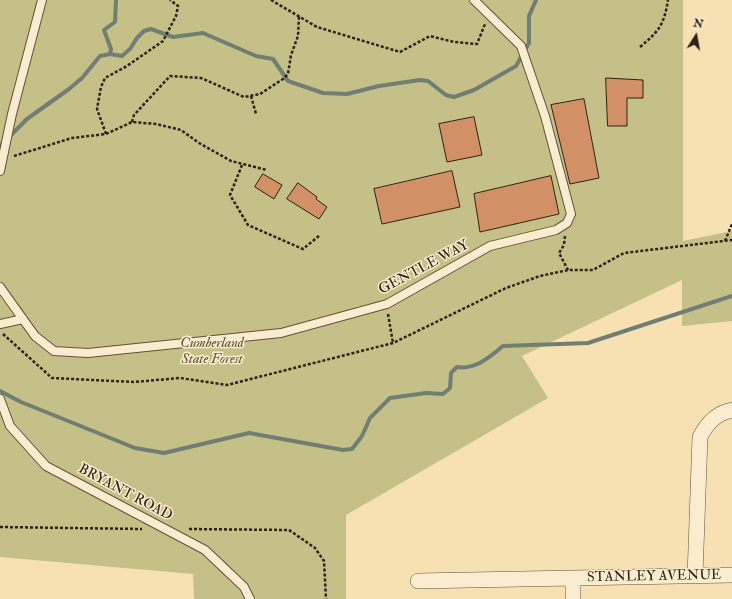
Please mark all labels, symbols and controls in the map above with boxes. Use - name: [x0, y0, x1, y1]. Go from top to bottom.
- north arrow: [676, 16, 716, 56]
- text: N: [692, 16, 704, 31]
- street label: GENTLE WAY: [376, 237, 472, 299]
- park label: Cumberland State Forest: [180, 336, 244, 368]
- street label: BRYANT ROAD: [75, 461, 175, 525]
- street label: STANLEY AVENUE: [587, 567, 721, 587]

